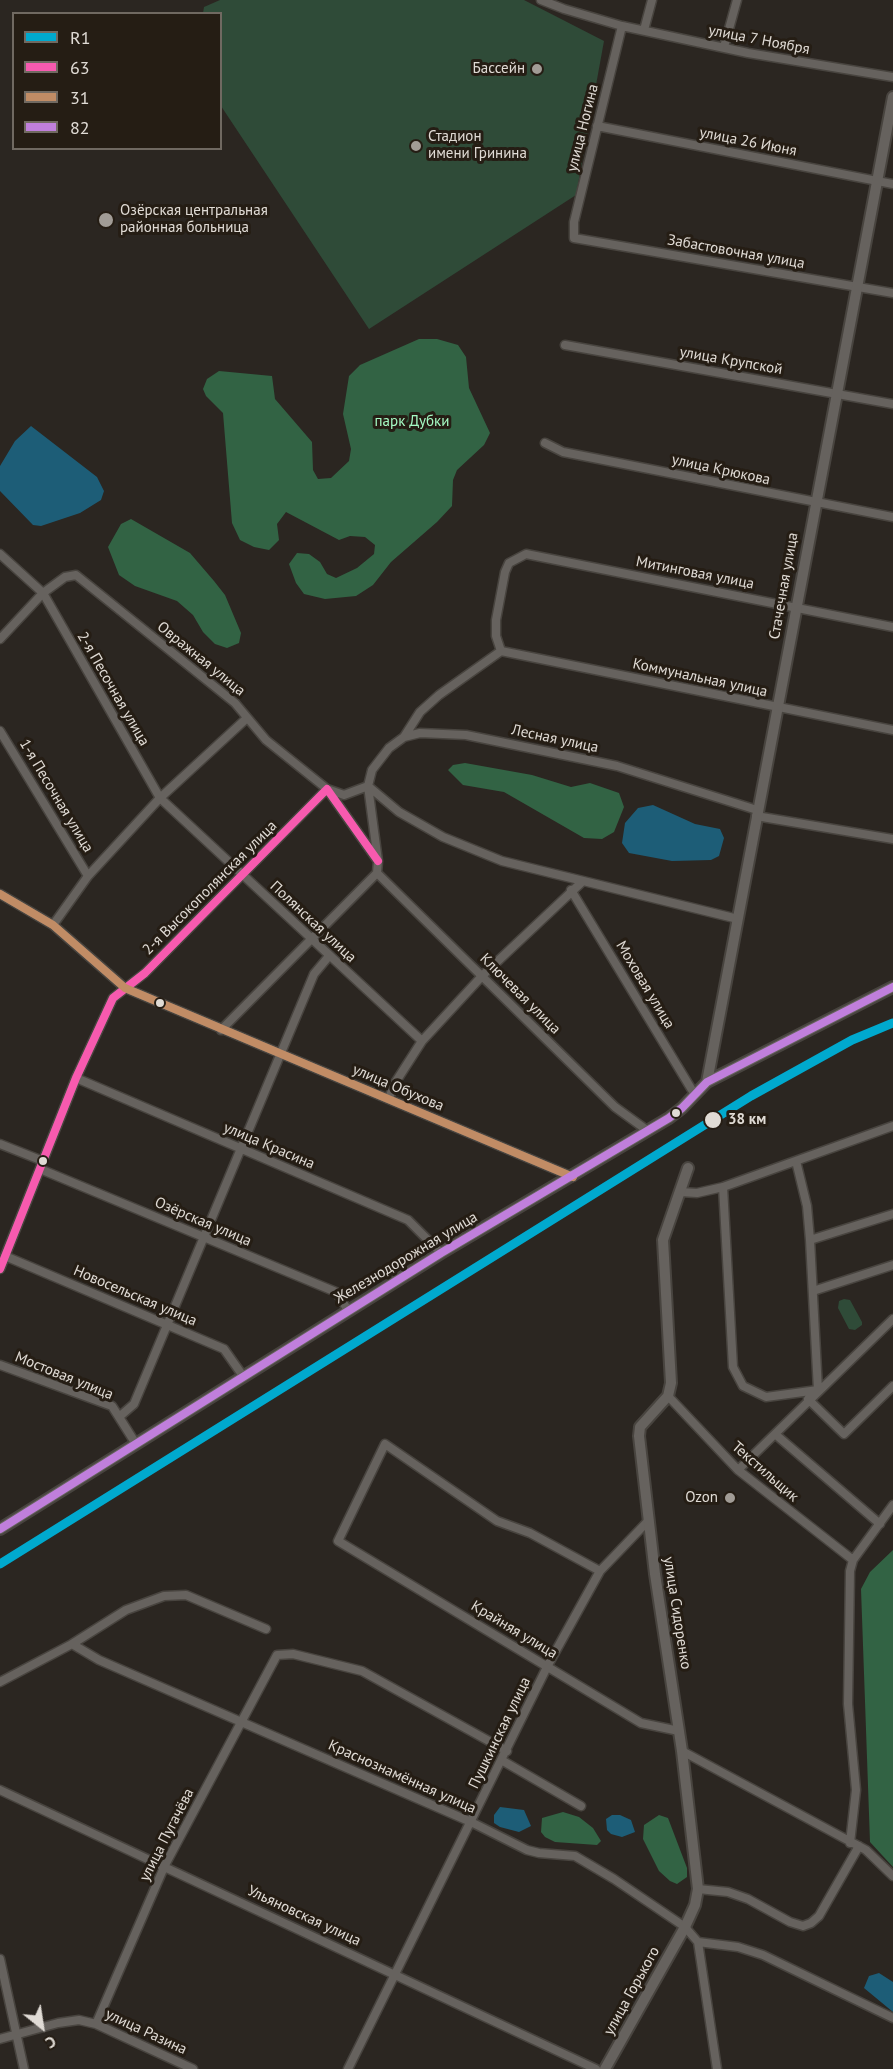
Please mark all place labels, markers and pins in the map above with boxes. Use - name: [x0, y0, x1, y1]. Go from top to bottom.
- place label: Бассейн: [473, 60, 525, 78]
- marker: Бассейн: [530, 62, 544, 76]
- place label: Стадион имени Гринина: [428, 128, 527, 163]
- marker: Стадион имени Гринина: [409, 139, 423, 153]
- place label: Озёрская центральная районная больница: [120, 202, 268, 237]
- marker: Озёрская центральная районная больница: [97, 211, 115, 229]
- unlabelled marker: [154, 997, 166, 1009]
- unlabelled marker: [670, 1107, 682, 1119]
- marker: 38 км: [703, 1110, 723, 1130]
- place label: 38 км: [728, 1111, 766, 1129]
- unlabelled marker: [37, 1155, 49, 1167]
- place label: Ozon: [685, 1489, 718, 1507]
- marker: Ozon: [723, 1491, 737, 1505]

